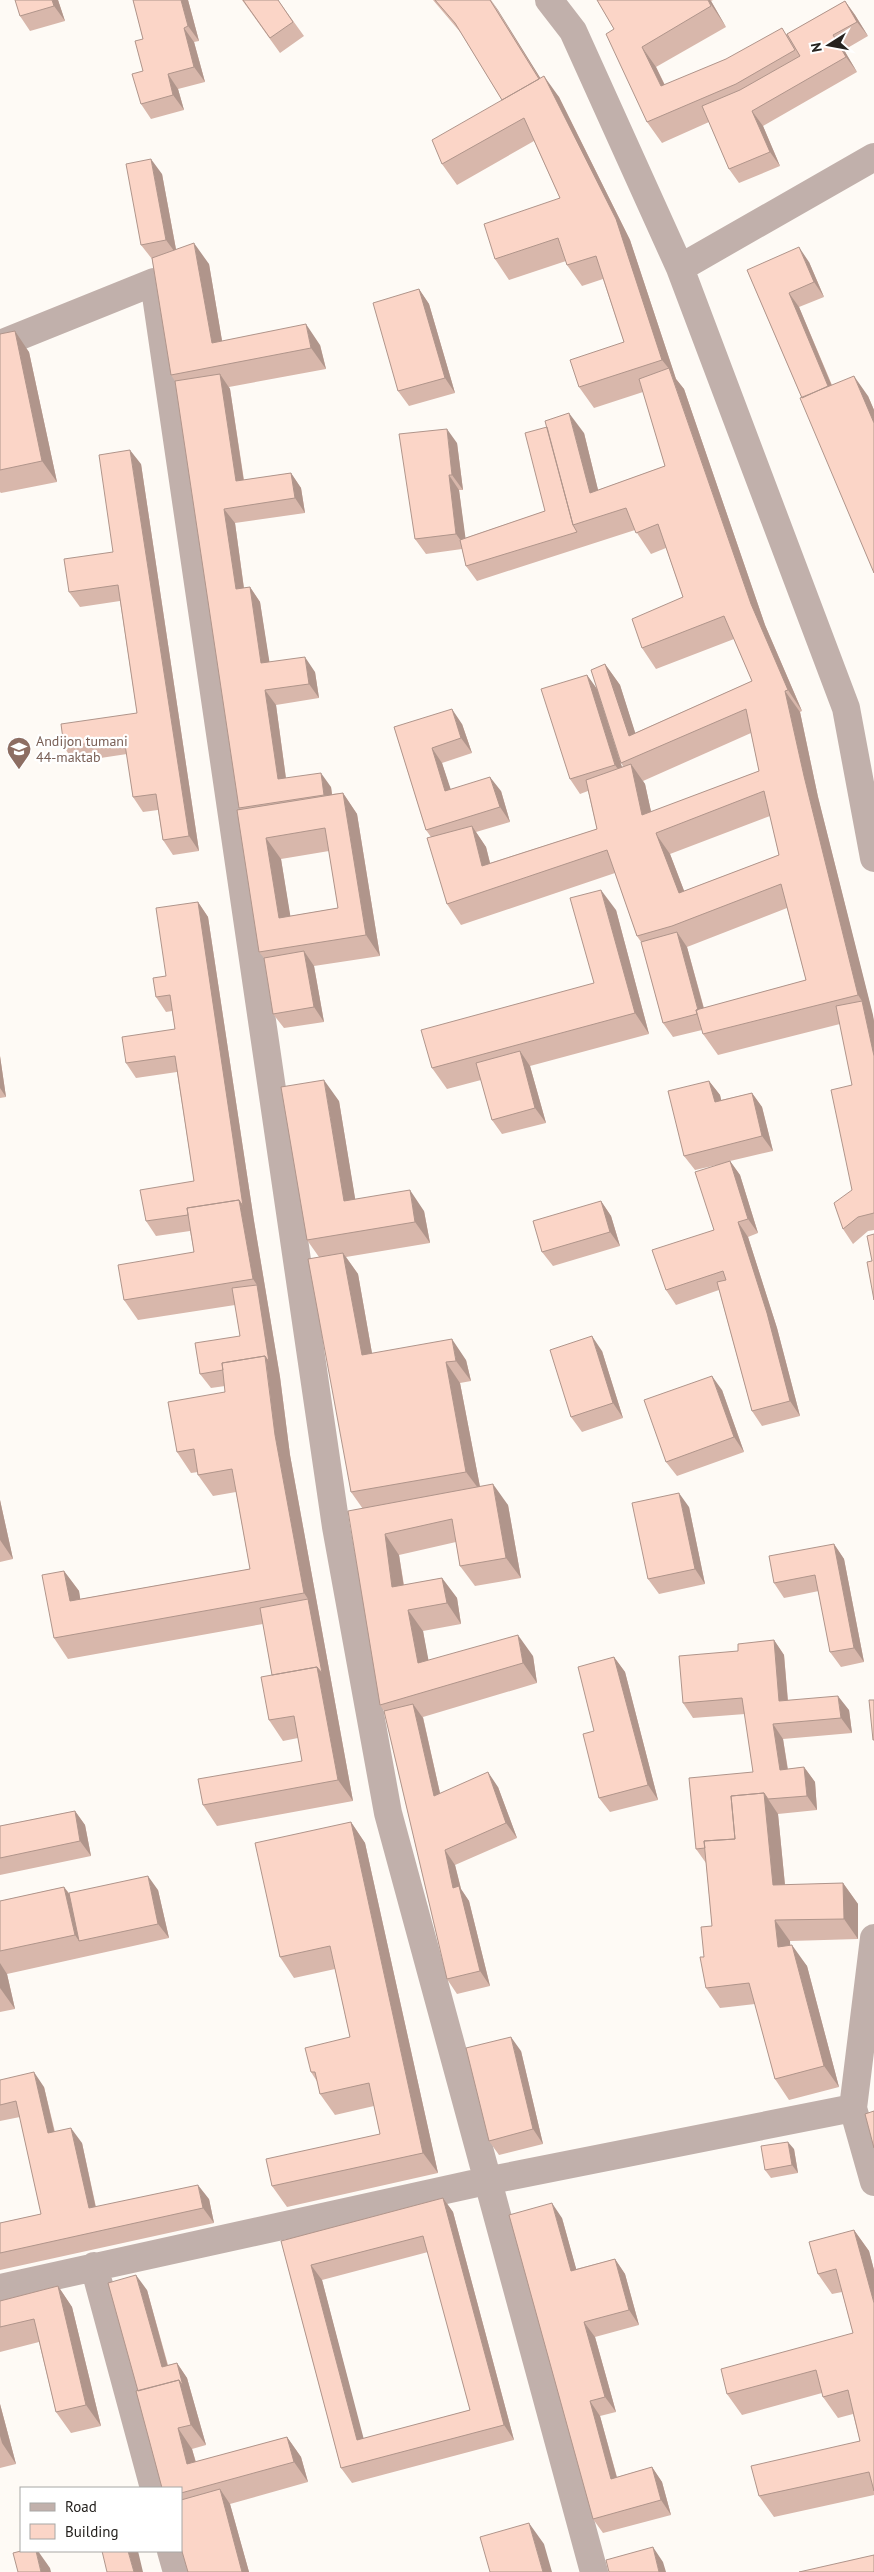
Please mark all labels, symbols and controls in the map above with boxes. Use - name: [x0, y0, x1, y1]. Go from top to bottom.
- north arrow: [804, 20, 854, 70]
- text: N: [807, 41, 826, 54]
- place label: Andijon tumani 44-maktab: [36, 732, 128, 766]
- school or university icon: Andijon tumani 44-maktab: [6, 736, 32, 770]
- legend: [20, 2487, 182, 2552]
- text: Road: [65, 2497, 97, 2516]
- text: Building: [65, 2522, 119, 2541]

